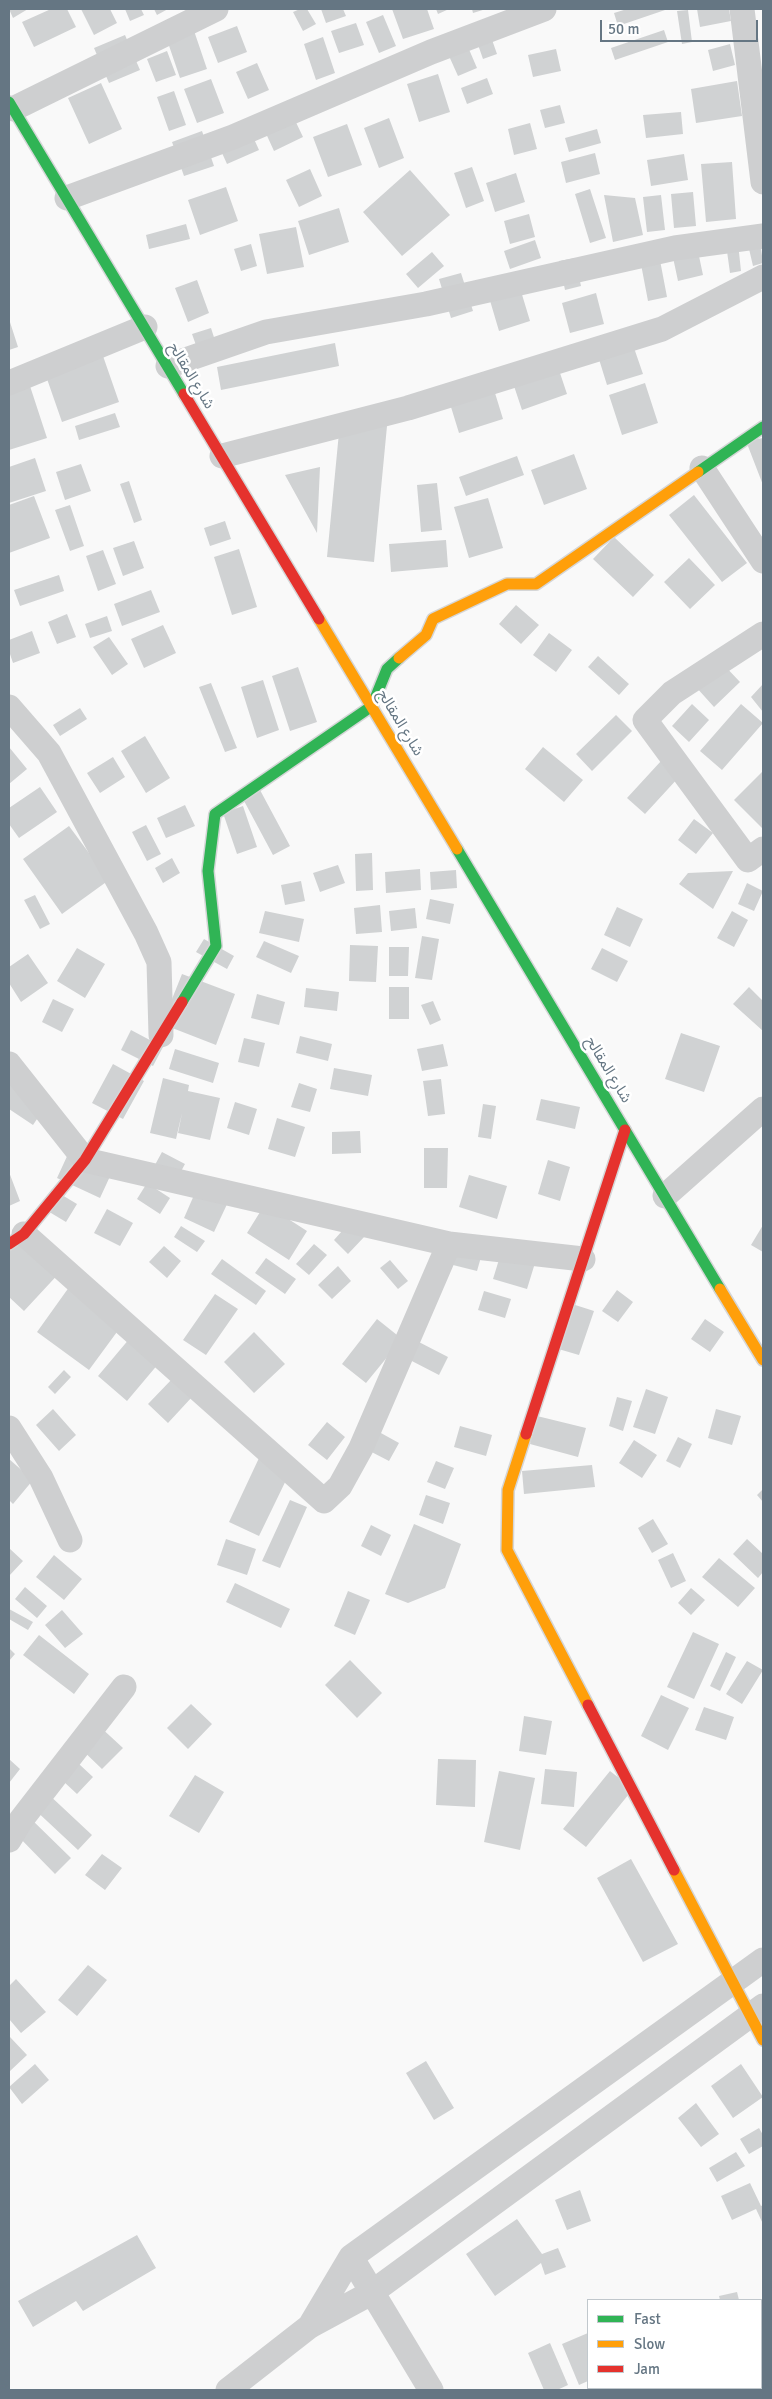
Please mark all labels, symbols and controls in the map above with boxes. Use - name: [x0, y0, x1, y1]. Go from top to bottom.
- scale bar: [602, 10, 760, 42]
- text: 50 m: [608, 20, 639, 38]
- street label: شارع المقالح: [164, 340, 218, 412]
- street label: شارع المقالح: [373, 687, 427, 759]
- street label: شارع المقالح: [581, 1034, 635, 1106]
- legend: [587, 2299, 762, 2389]
- text: Fast: [634, 2310, 661, 2328]
- text: Slow: [634, 2335, 665, 2353]
- text: Jam: [634, 2360, 660, 2378]

